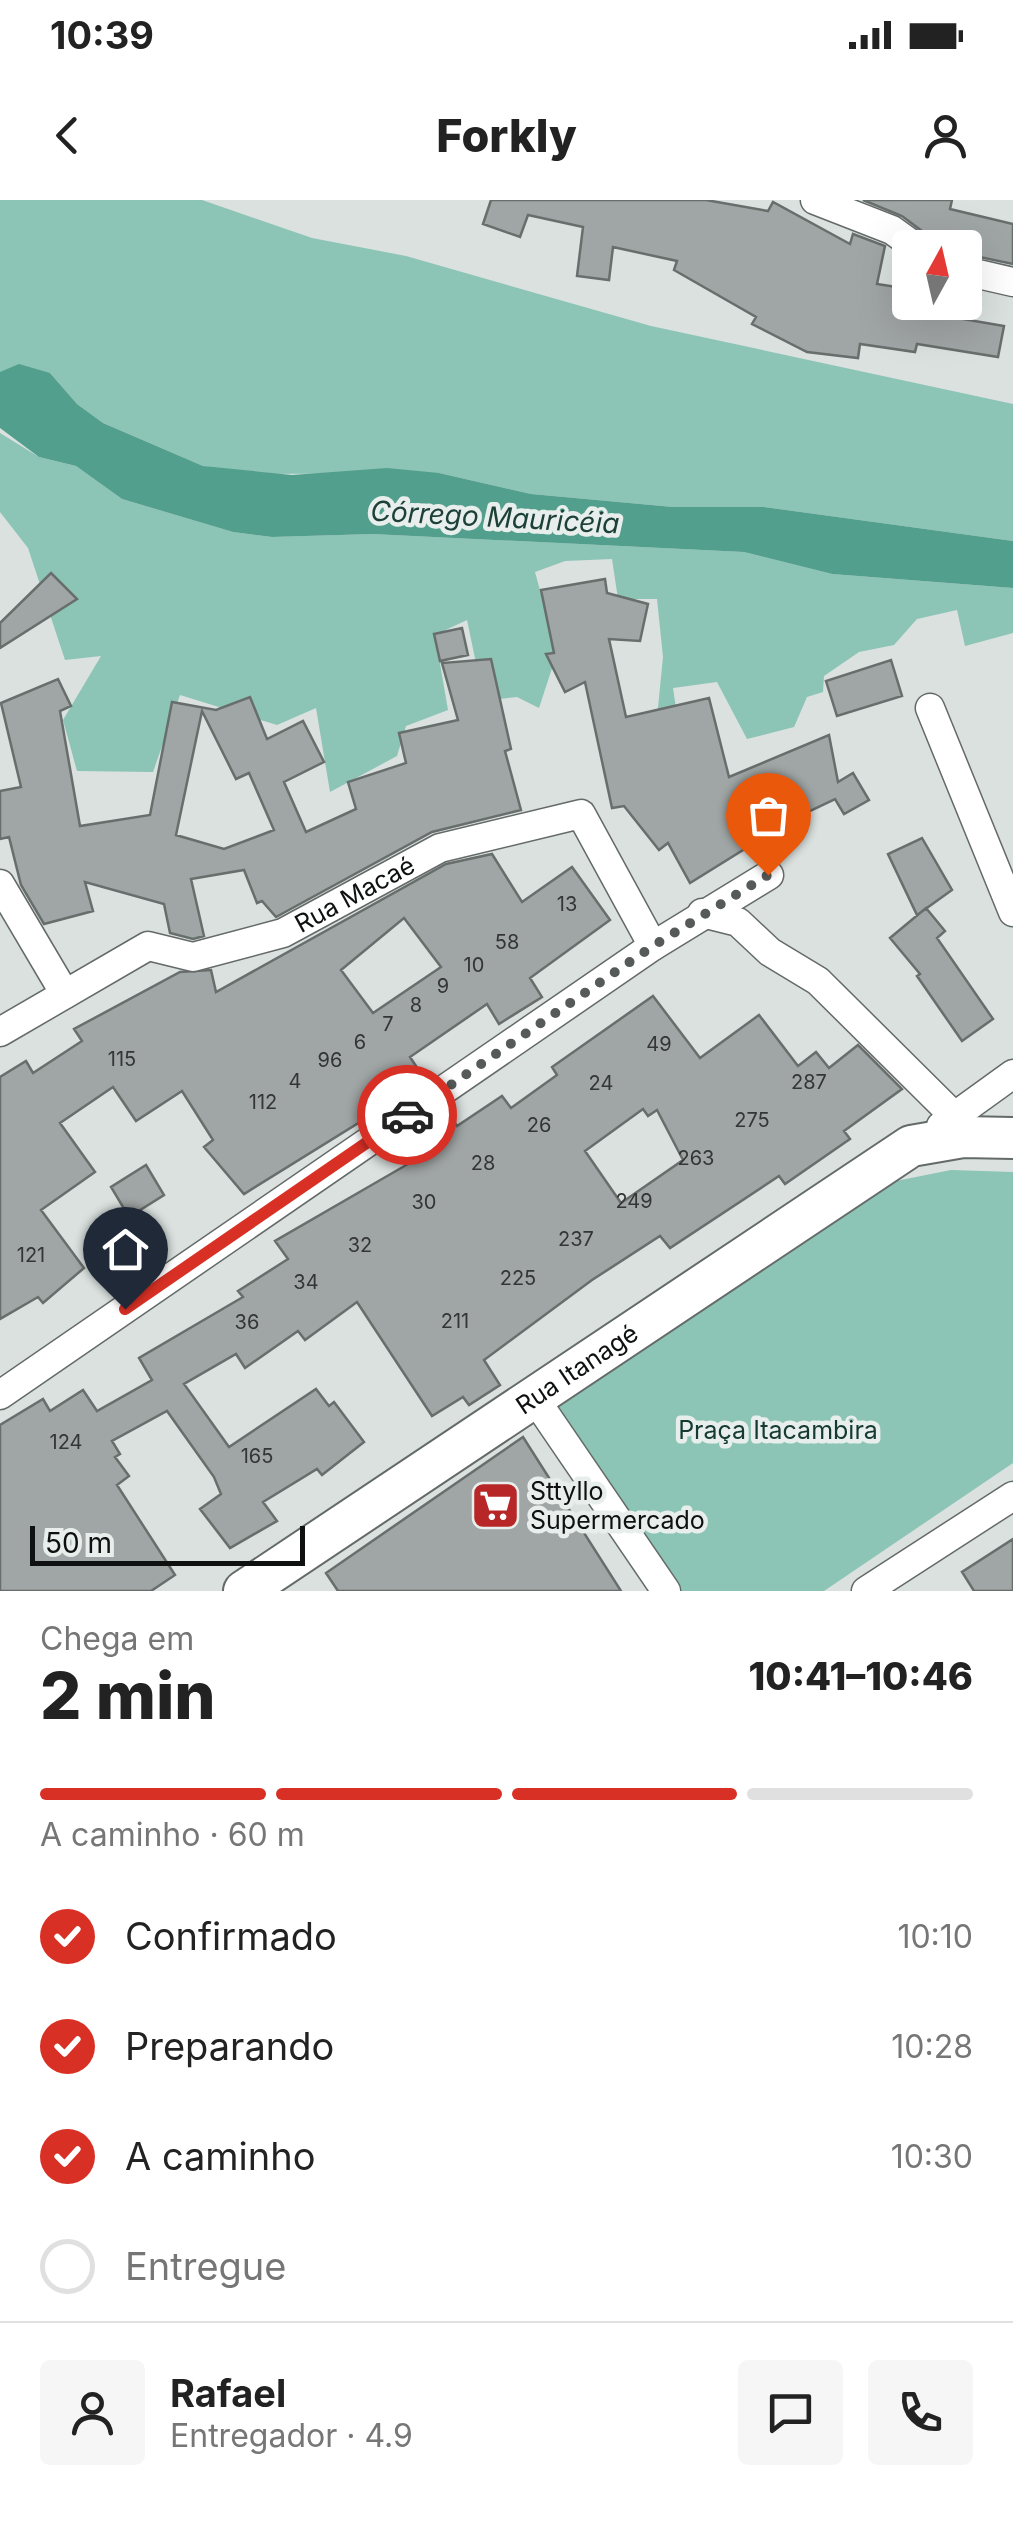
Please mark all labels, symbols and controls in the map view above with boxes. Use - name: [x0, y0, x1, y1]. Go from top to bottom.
- text: 10:39: [50, 12, 154, 58]
- icon: back: [40, 108, 95, 163]
- text: Forkly: [436, 108, 577, 163]
- icon: person: [918, 108, 973, 163]
- north arrow: [892, 230, 982, 320]
- map controls: [892, 230, 982, 320]
- water label: Córrego Mauricéia: [370, 494, 620, 540]
- pin: [726, 773, 811, 876]
- icon: bag: [741, 788, 796, 843]
- street label: Rua Macaé: [289, 850, 420, 939]
- house number: 13: [557, 892, 577, 916]
- house number: 58: [495, 930, 519, 954]
- house number: 10: [464, 953, 484, 977]
- house number: 9: [437, 974, 449, 998]
- house number: 8: [410, 993, 422, 1017]
- house number: 7: [382, 1012, 394, 1036]
- house number: 6: [354, 1030, 366, 1054]
- house number: 49: [646, 1032, 672, 1056]
- house number: 115: [108, 1047, 136, 1071]
- house number: 96: [318, 1048, 342, 1072]
- courier: [357, 1065, 457, 1165]
- house number: 4: [289, 1069, 301, 1093]
- house number: 287: [791, 1070, 827, 1094]
- house number: 24: [589, 1071, 613, 1095]
- icon: car: [380, 1088, 435, 1143]
- house number: 112: [249, 1090, 277, 1114]
- house number: 275: [734, 1108, 770, 1132]
- house number: 26: [527, 1113, 551, 1137]
- house number: 263: [678, 1146, 714, 1170]
- house number: 28: [471, 1151, 495, 1175]
- house number: 249: [615, 1189, 653, 1213]
- house number: 30: [412, 1190, 436, 1214]
- pin: [83, 1207, 168, 1310]
- icon: home: [98, 1222, 153, 1277]
- house number: 237: [558, 1227, 594, 1251]
- house number: 32: [348, 1233, 372, 1257]
- house number: 121: [17, 1243, 45, 1267]
- house number: 225: [500, 1266, 536, 1290]
- house number: 34: [293, 1270, 319, 1294]
- house number: 211: [441, 1309, 469, 1333]
- house number: 36: [235, 1310, 259, 1334]
- street label: Rua Itanagé: [510, 1318, 643, 1420]
- park label: Praça Itacambira: [678, 1415, 878, 1445]
- house number: 124: [50, 1430, 82, 1454]
- house number: 165: [241, 1444, 273, 1468]
- place label: Sttyllo Supermercado: [530, 1476, 705, 1535]
- supermarket icon: Sttyllo Supermercado: [469, 1479, 521, 1531]
- scale bar: [30, 1521, 305, 1566]
- text: 50 m: [45, 1526, 112, 1560]
- text: Chega em: [40, 1619, 194, 1658]
- text: 10:41–10:46: [749, 1653, 973, 1699]
- text: 2 min: [40, 1656, 216, 1735]
- text: A caminho · 60 m: [40, 1815, 305, 1854]
- icon: check: [40, 1909, 95, 1964]
- text: Confirmado: [125, 1913, 337, 1959]
- text: 10:10: [897, 1917, 973, 1956]
- icon: check: [40, 2019, 95, 2074]
- text: Preparando: [125, 2023, 334, 2069]
- text: 10:28: [891, 2027, 973, 2066]
- icon: check: [40, 2129, 95, 2184]
- text: A caminho: [125, 2133, 316, 2179]
- text: 10:30: [891, 2137, 973, 2176]
- text: Entregue: [125, 2243, 286, 2289]
- button: person: [40, 2360, 145, 2465]
- button: chat: [738, 2360, 843, 2465]
- button: phone: [868, 2360, 973, 2465]
- text: Rafael: [170, 2370, 286, 2416]
- text: Entregador · 4.9: [170, 2416, 413, 2455]

